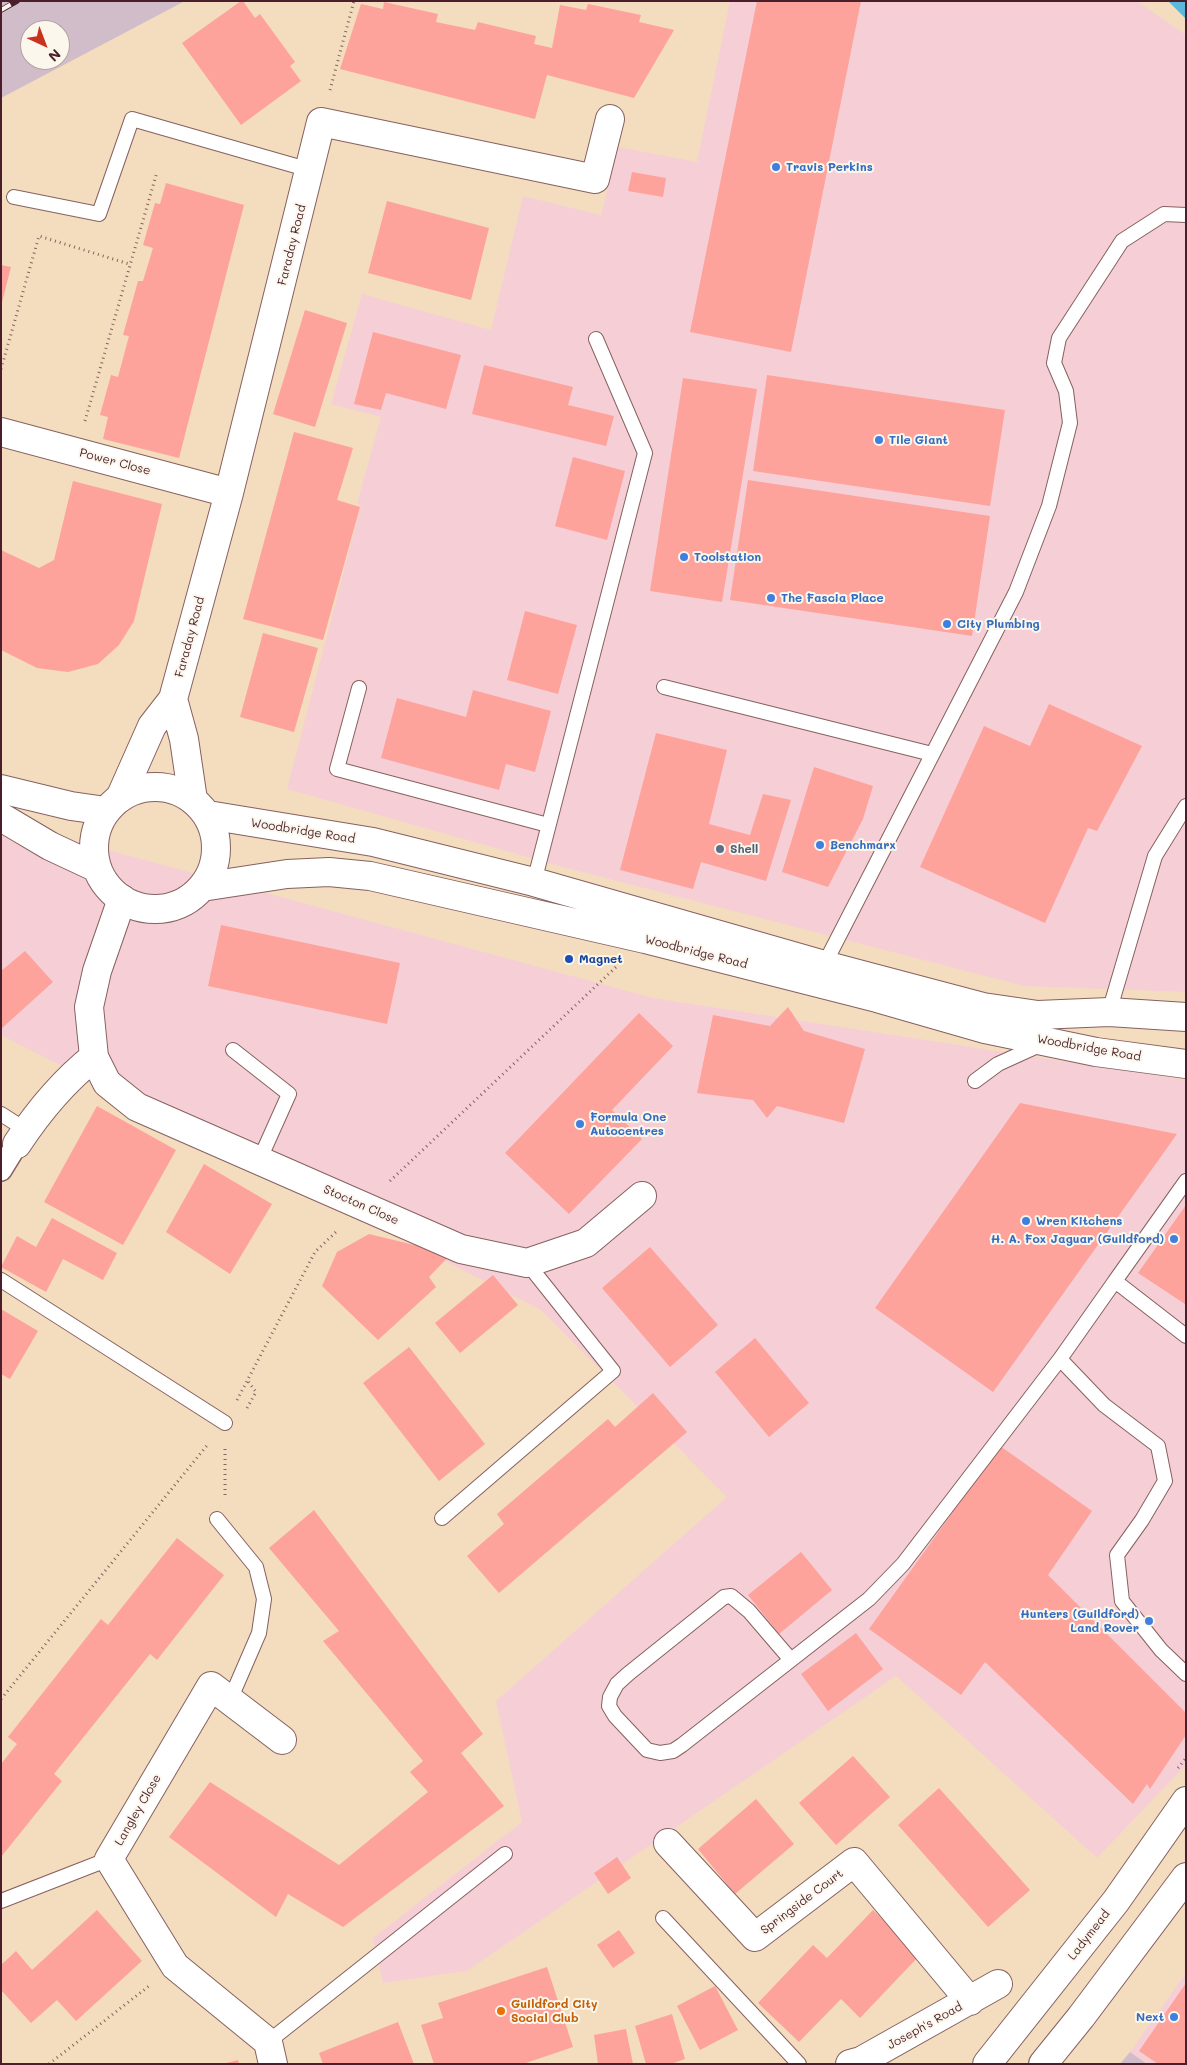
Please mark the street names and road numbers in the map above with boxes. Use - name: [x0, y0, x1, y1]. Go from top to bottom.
- street label: Faraday Road: [275, 203, 309, 287]
- street label: Power Close: [78, 446, 152, 478]
- street label: Faraday Road: [172, 595, 208, 679]
- street label: Woodbridge Road: [250, 816, 356, 846]
- street label: Woodbridge Road: [643, 932, 749, 972]
- street label: Woodbridge Road: [1036, 1032, 1142, 1064]
- street label: Stocton Close: [321, 1182, 401, 1228]
- street label: Langley Close: [112, 1772, 164, 1848]
- street label: Springside Court: [758, 1866, 846, 1938]
- street label: Ladymead: [1065, 1907, 1113, 1963]
- street label: Joseph's Road: [885, 1999, 965, 2053]

